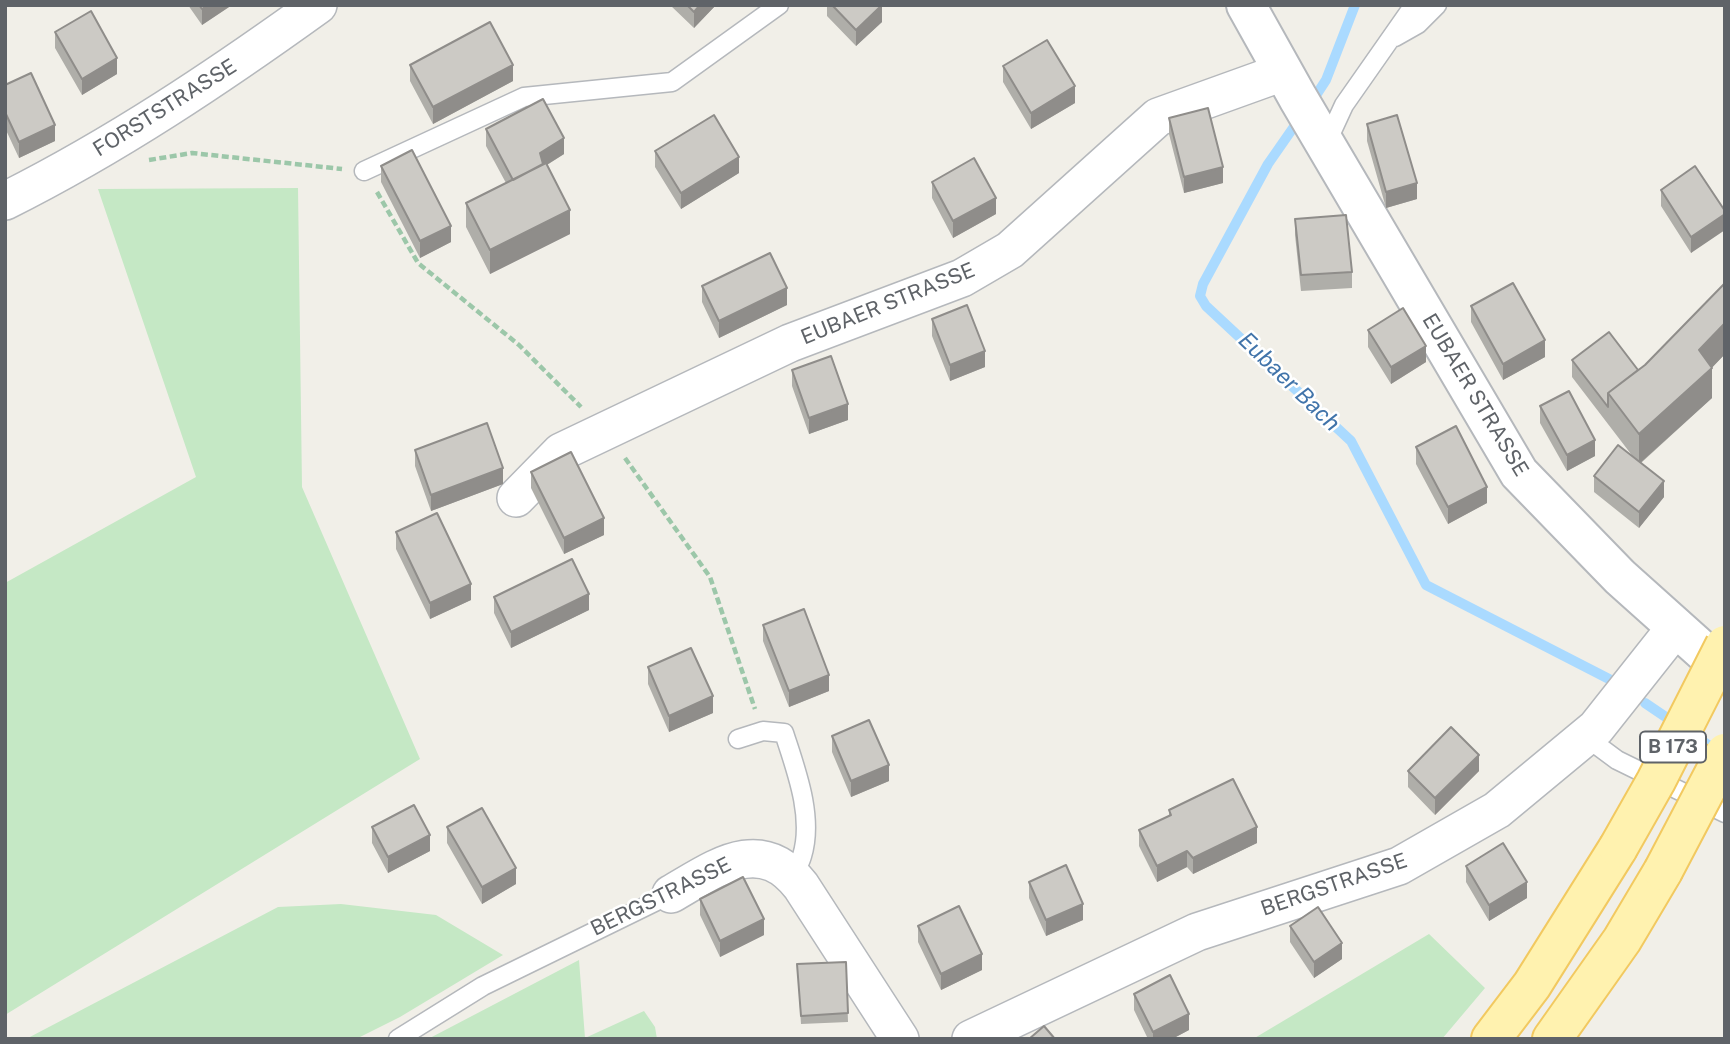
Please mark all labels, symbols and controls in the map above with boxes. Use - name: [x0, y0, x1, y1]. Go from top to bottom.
- street label: FORSTSTRASSE: [89, 54, 241, 162]
- street label: EUBAER STRASSE: [797, 258, 979, 350]
- street label: EUBAER STRASSE: [1416, 309, 1534, 481]
- water label: Eubaer Bach: [1232, 327, 1346, 437]
- road number: B 173: [1640, 732, 1706, 762]
- street label: BERGSTRASSE: [1258, 848, 1410, 922]
- street label: BERGSTRASSE: [587, 852, 735, 942]

